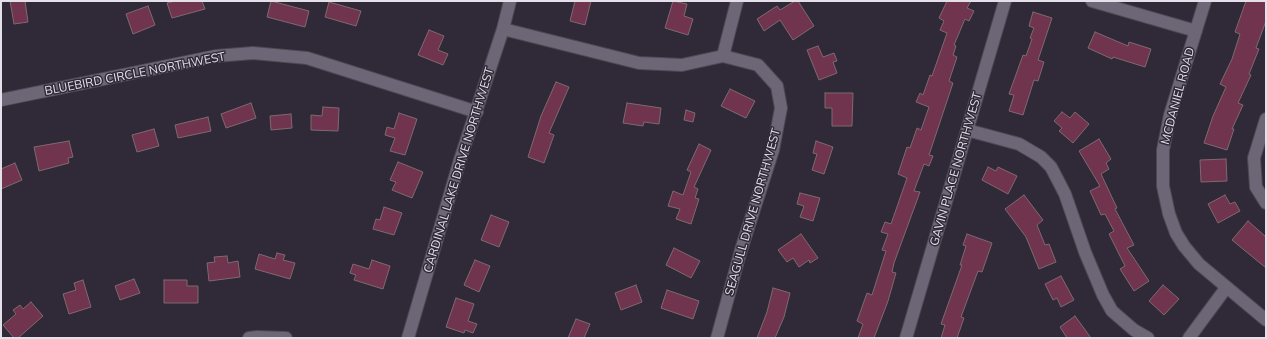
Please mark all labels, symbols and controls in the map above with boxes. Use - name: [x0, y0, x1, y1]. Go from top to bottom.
- street label: MCDANIEL ROAD: [1158, 46, 1198, 146]
- street label: BLUEBIRD CIRCLE NORTHWEST: [43, 49, 227, 99]
- street label: CARDINAL LAKE DRIVE NORTHWEST: [421, 66, 497, 274]
- street label: GAVIN PLACE NORTHWEST: [927, 90, 985, 248]
- street label: SEAGULL DRIVE NORTHWEST: [722, 127, 784, 297]

